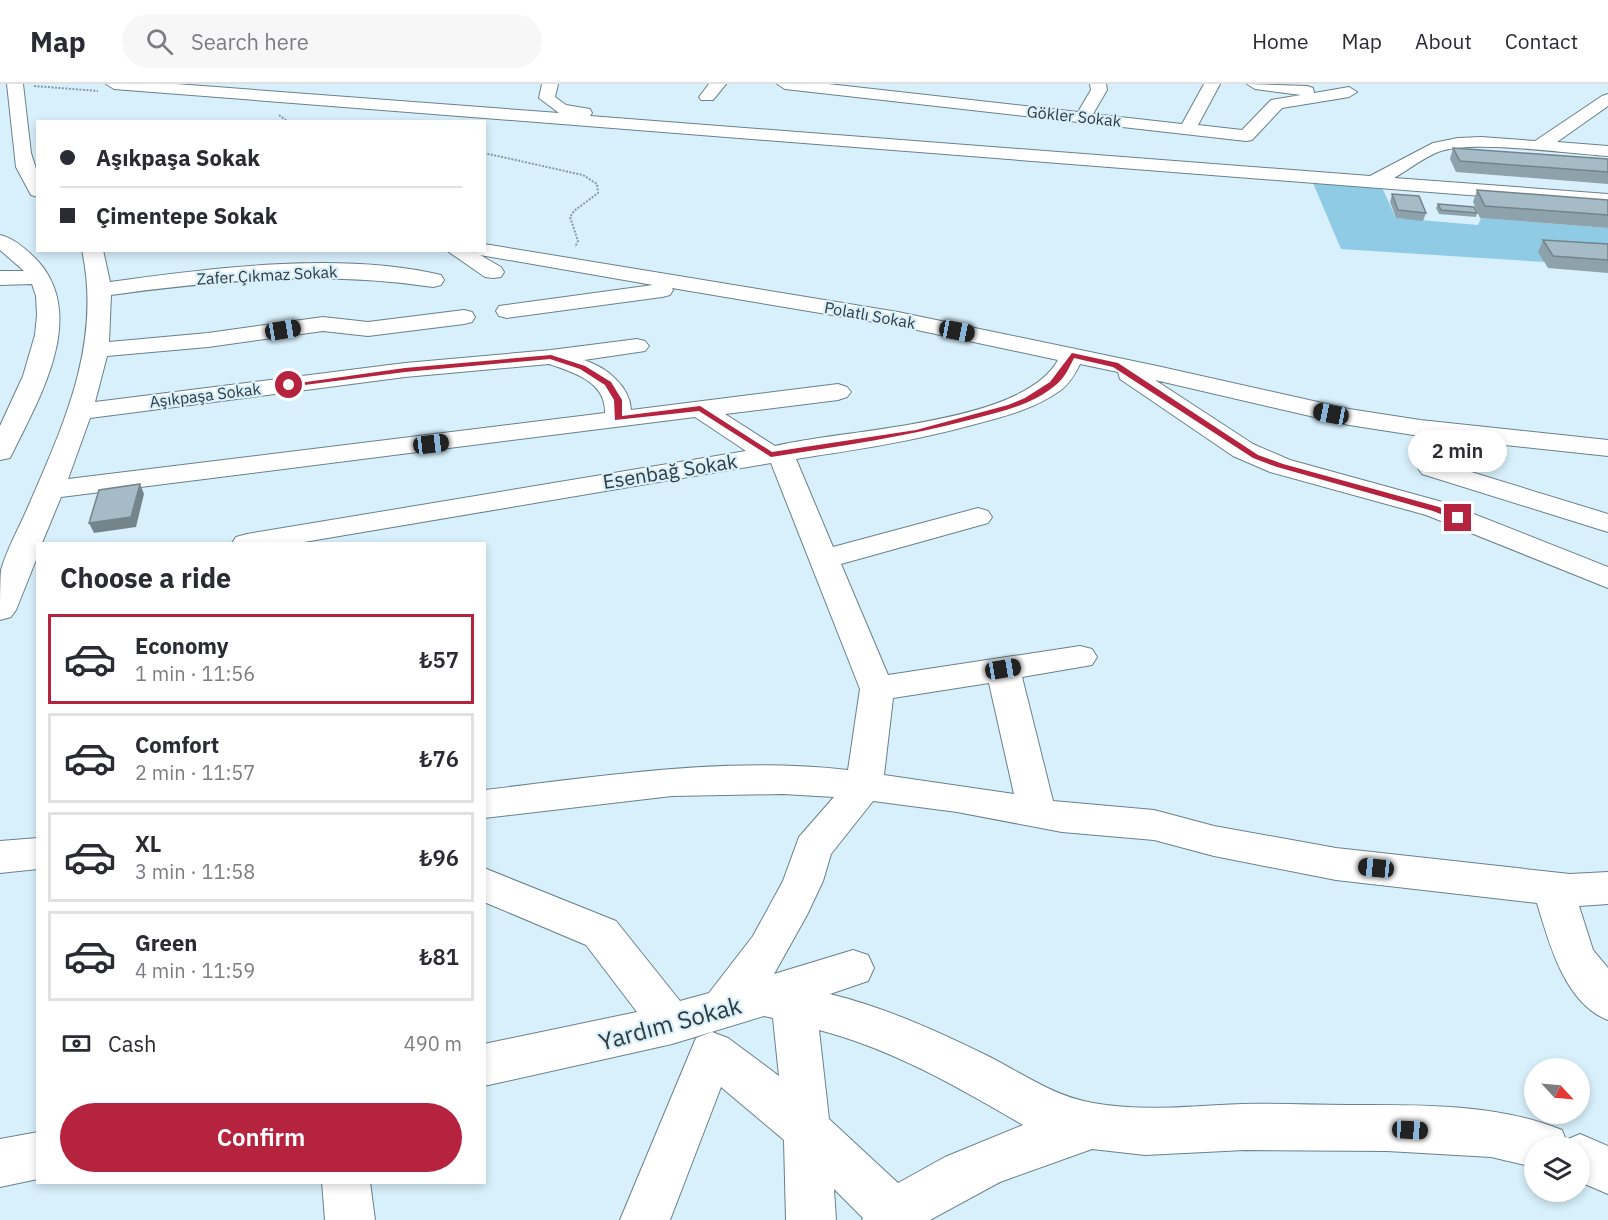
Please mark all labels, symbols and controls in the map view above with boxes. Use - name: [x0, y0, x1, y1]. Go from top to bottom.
- search box: [122, 14, 542, 68]
- text: Map: [30, 23, 86, 60]
- icon: search: [143, 25, 176, 58]
- text: Search here: [191, 27, 309, 56]
- text: Home: [1252, 27, 1309, 55]
- text: Map: [1342, 27, 1382, 55]
- text: About: [1415, 27, 1472, 55]
- text: Contact: [1505, 27, 1578, 55]
- street label: Gökler Sokak: [1026, 101, 1123, 131]
- text: Aşıkpaşa Sokak: [96, 143, 260, 172]
- text: Çimentepe Sokak: [96, 201, 277, 230]
- street label: Zafer Çıkmaz Sokak: [196, 261, 339, 289]
- street label: Polatlı Sokak: [823, 297, 918, 333]
- car: [264, 318, 302, 342]
- car: [938, 319, 976, 343]
- route start: [275, 371, 302, 398]
- street label: Aşıkpaşa Sokak: [148, 378, 262, 412]
- car: [1312, 402, 1350, 426]
- callout: 2 min: [1408, 431, 1508, 473]
- car: [412, 433, 450, 455]
- text: 2 min: [1432, 437, 1483, 464]
- street label: Esenbağ Sokak: [601, 447, 740, 495]
- route end: [1444, 504, 1471, 531]
- text: Choose a ride: [60, 560, 231, 595]
- text: Economy: [135, 631, 229, 660]
- icon: car: [63, 632, 117, 686]
- text: ₺57: [419, 645, 459, 674]
- car: [984, 657, 1022, 681]
- text: 1 min · 11:56: [135, 660, 255, 687]
- text: Comfort: [135, 730, 219, 759]
- icon: car: [63, 731, 117, 785]
- text: ₺76: [419, 744, 459, 773]
- text: 2 min · 11:57: [135, 759, 255, 786]
- text: XL: [135, 829, 161, 858]
- icon: car: [63, 830, 117, 884]
- text: ₺96: [419, 843, 459, 872]
- car: [1357, 857, 1395, 879]
- text: 3 min · 11:58: [135, 858, 255, 885]
- text: Green: [135, 928, 197, 957]
- icon: car: [63, 929, 117, 983]
- text: ₺81: [419, 942, 459, 971]
- text: 4 min · 11:59: [135, 957, 255, 984]
- street label: Yardım Sokak: [595, 989, 745, 1057]
- icon: cash: [60, 1027, 93, 1060]
- text: Cash: [108, 1029, 157, 1058]
- text: 490 m: [404, 1030, 462, 1057]
- north arrow: [1524, 1058, 1590, 1124]
- map controls: [1524, 1058, 1590, 1202]
- button: Confirm: [60, 1103, 462, 1172]
- car: [1392, 1120, 1428, 1140]
- button: layers: [1524, 1136, 1590, 1202]

